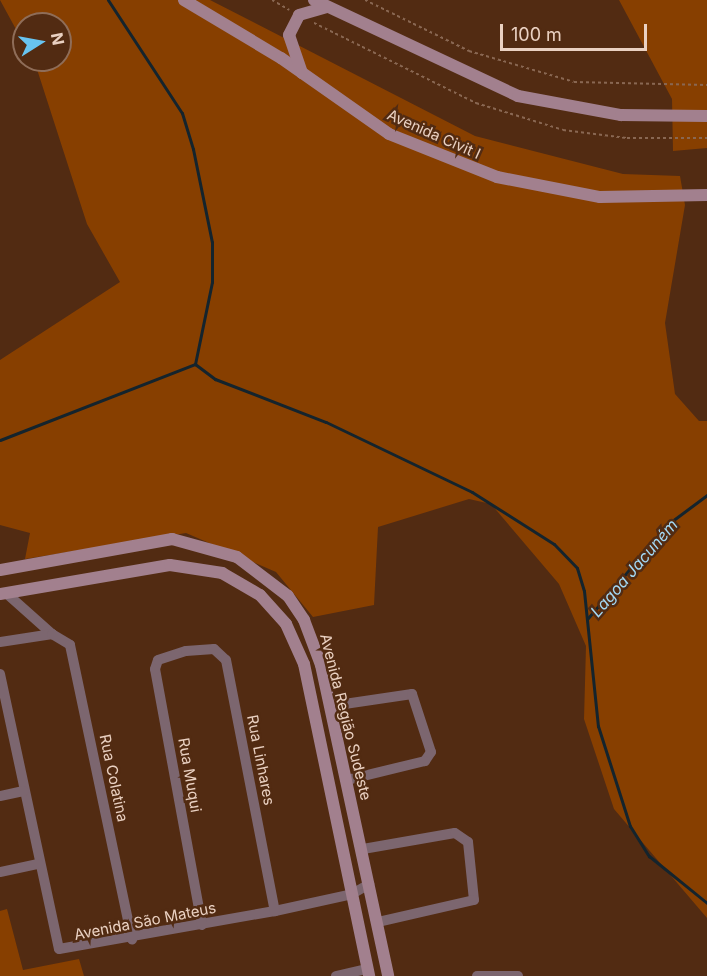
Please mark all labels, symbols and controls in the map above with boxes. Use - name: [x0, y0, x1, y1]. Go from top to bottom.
- north arrow: [12, 12, 72, 72]
- scale bar: [503, 12, 650, 50]
- text: 100 m: [511, 24, 562, 45]
- text: N: [47, 31, 69, 47]
- street label: Avenida Civit I: [385, 105, 483, 163]
- water label: Lagoa Jacuném: [586, 515, 682, 621]
- street label: Avenida Região Sudeste: [317, 632, 375, 802]
- street label: Rua Linhares: [243, 713, 279, 807]
- street label: Rua Colatina: [96, 733, 132, 823]
- street label: Rua Muqui: [175, 736, 205, 814]
- street label: Avenida São Mateus: [73, 898, 217, 944]

